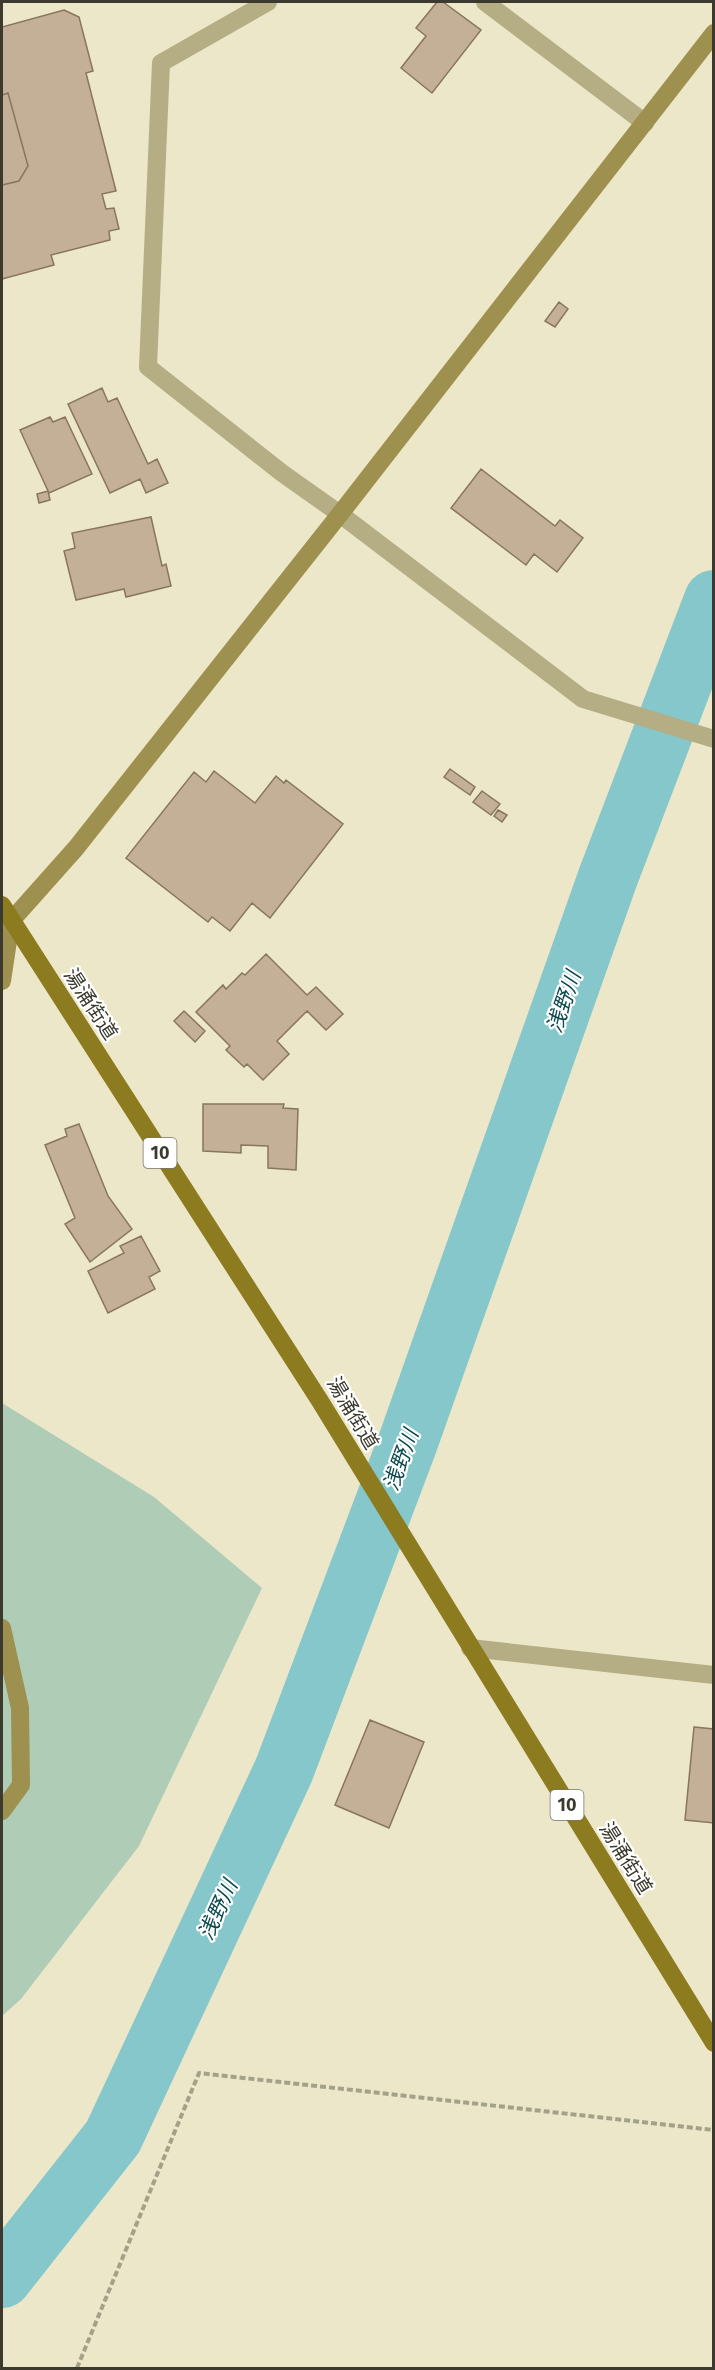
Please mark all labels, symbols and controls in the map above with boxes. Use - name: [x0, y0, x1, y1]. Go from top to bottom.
- street label: 湯涌街道: [59, 964, 123, 1044]
- water label: 浅野川: [541, 966, 587, 1036]
- road number: 10: [144, 1138, 176, 1168]
- street label: 湯涌街道: [322, 1373, 384, 1453]
- water label: 浅野川: [378, 1424, 425, 1494]
- road number: 10: [550, 1790, 584, 1820]
- street label: 湯涌街道: [595, 1818, 657, 1898]
- water label: 浅野川: [193, 1874, 244, 1944]

